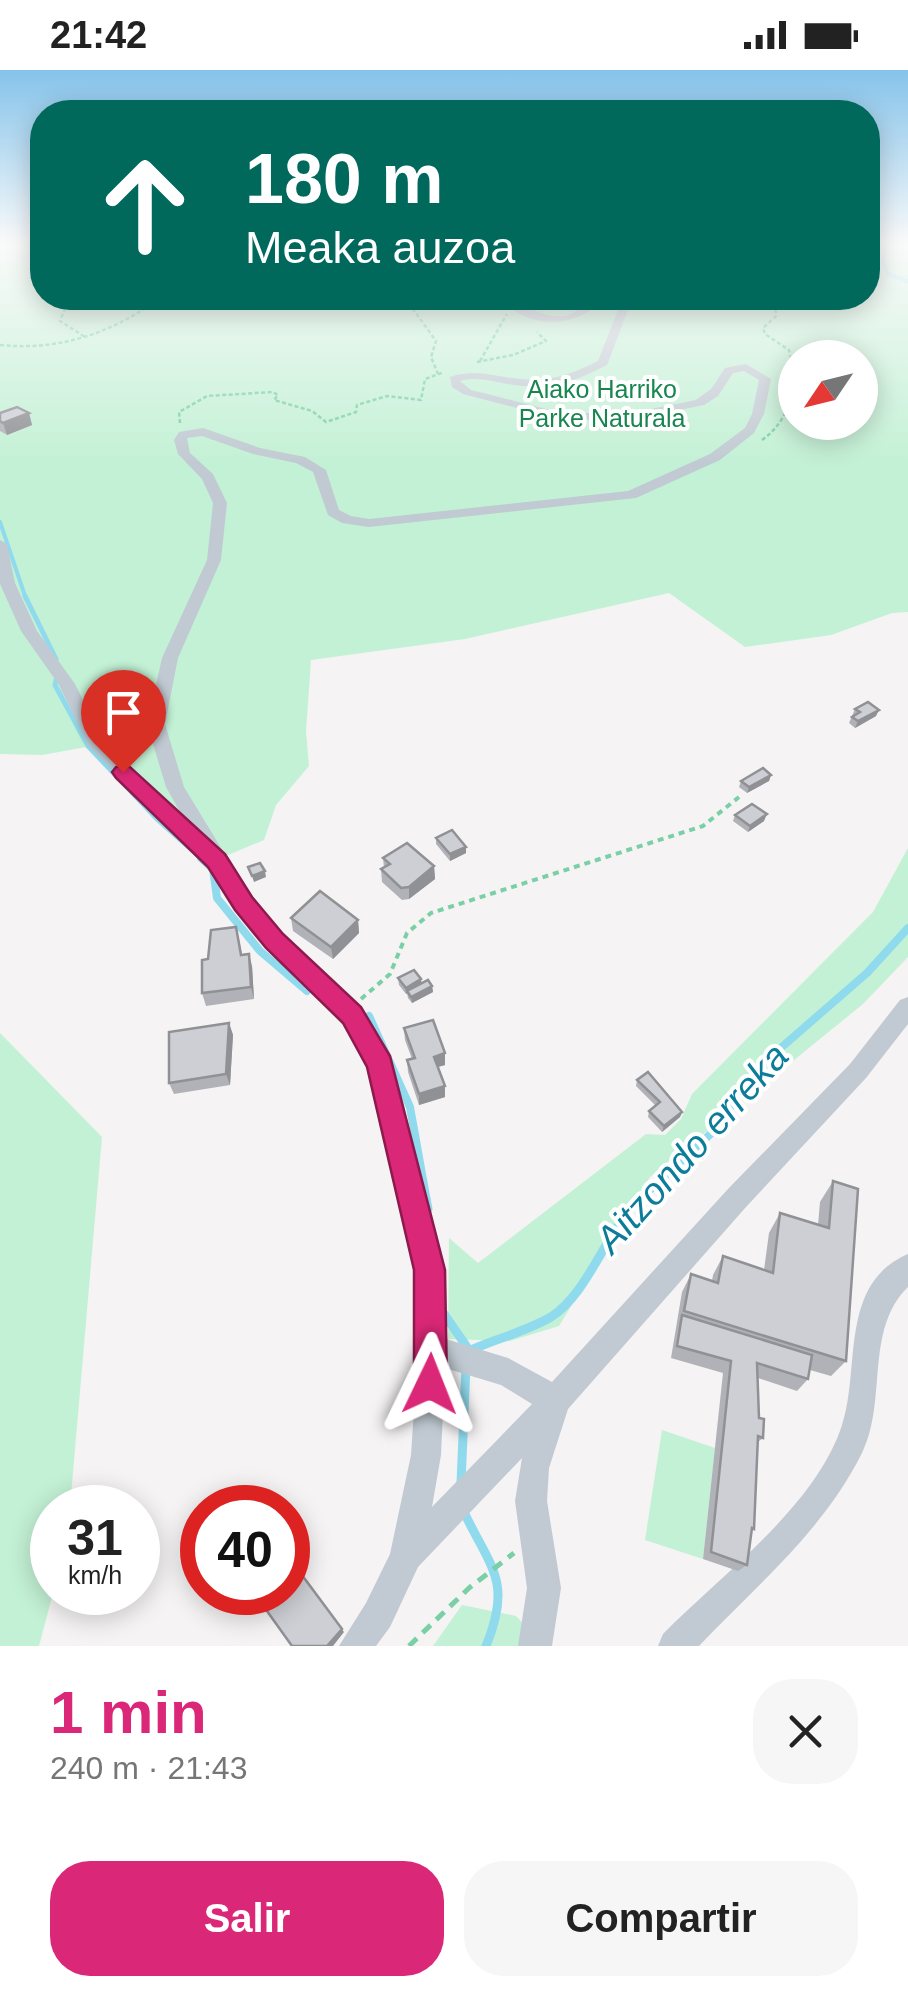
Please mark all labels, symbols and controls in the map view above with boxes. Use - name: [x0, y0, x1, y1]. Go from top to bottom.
- text: 21:42: [50, 14, 147, 56]
- icon: ahead: [80, 140, 210, 270]
- text: 180 m: [245, 140, 443, 218]
- text: Meaka auzoa: [245, 222, 515, 273]
- north arrow: [778, 340, 878, 440]
- map controls: [778, 340, 878, 440]
- park label: Aiako Harriko Parke Naturala: [519, 375, 685, 432]
- pin: [81, 670, 166, 773]
- icon: arrive: [96, 685, 151, 740]
- water label: Aitzondo erreka: [586, 1035, 797, 1262]
- position arrow: [378, 1332, 482, 1436]
- speed limit sign: 40: [180, 1485, 310, 1615]
- text: 31: [67, 1510, 123, 1566]
- text: km/h: [68, 1561, 122, 1589]
- text: 1 min: [50, 1679, 207, 1746]
- button: close: [753, 1679, 858, 1784]
- text: 240 m · 21:43: [50, 1750, 247, 1786]
- button: Salir: [50, 1861, 444, 1976]
- button: Compartir: [464, 1861, 858, 1976]

